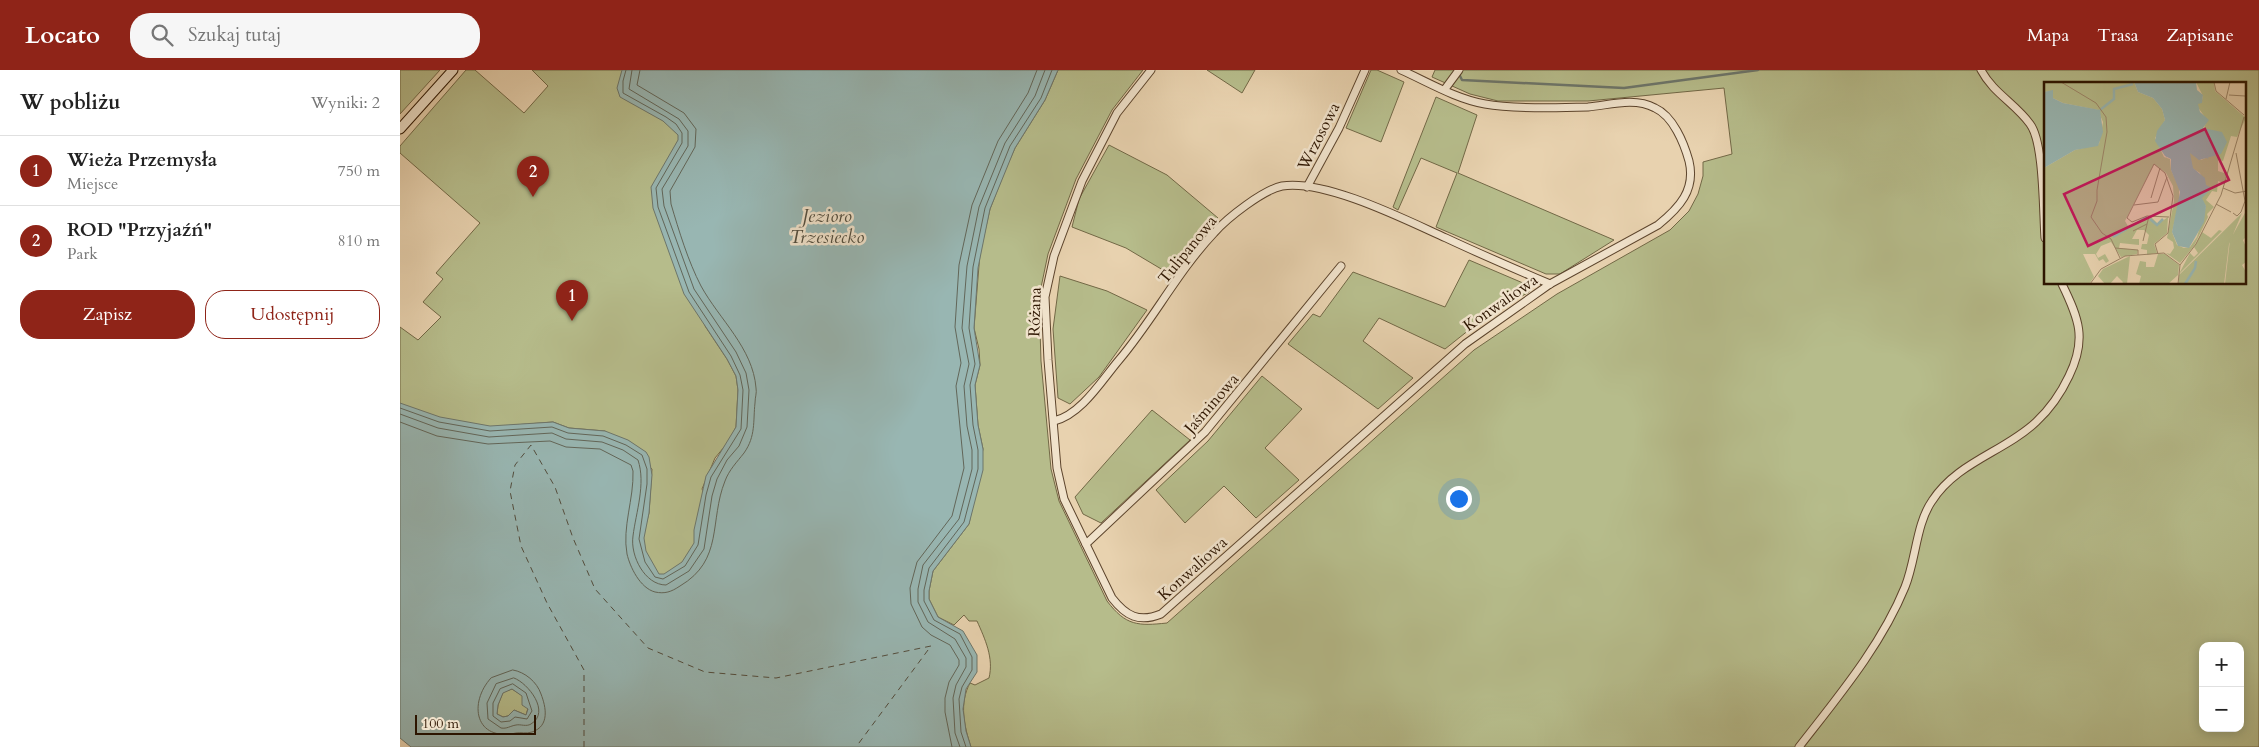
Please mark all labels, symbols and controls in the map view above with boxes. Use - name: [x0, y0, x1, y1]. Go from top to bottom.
- search box: [130, 13, 480, 58]
- text: Locato: [25, 19, 100, 52]
- icon: search: [148, 21, 176, 49]
- text: Szukaj tutaj: [188, 22, 281, 48]
- text: Mapa: [2027, 23, 2069, 48]
- text: Trasa: [2097, 23, 2139, 48]
- text: Zapisane: [2167, 23, 2234, 48]
- inset map: [2044, 82, 2246, 285]
- text: W pobliżu: [20, 88, 121, 117]
- text: Wyniki: 2: [311, 92, 380, 114]
- street label: Wrzosowa: [1292, 99, 1345, 175]
- text: Wieża Przemysła: [67, 147, 217, 173]
- pin: 2: [517, 156, 549, 197]
- text: 1: [32, 160, 40, 182]
- text: 750 m: [338, 160, 380, 182]
- text: Miejsce: [67, 173, 118, 195]
- water label: Jezioro Trzesiecko: [790, 204, 864, 250]
- street label: Tulipanowa: [1153, 211, 1222, 288]
- text: ROD "Przyjaźń": [67, 217, 212, 243]
- text: 2: [32, 230, 40, 252]
- text: 810 m: [338, 230, 380, 252]
- text: Park: [67, 243, 98, 265]
- street label: Konwaliowa: [1459, 269, 1542, 337]
- pin: 1: [556, 280, 588, 321]
- street label: Różana: [1023, 287, 1047, 337]
- button: Zapisz: [20, 290, 195, 339]
- button: Udostępnij: [205, 290, 380, 339]
- street label: Jaśminowa: [1178, 369, 1244, 440]
- your location: [1446, 486, 1472, 512]
- street label: Konwaliowa: [1153, 532, 1232, 606]
- map controls: [2199, 642, 2244, 732]
- button: +: [2199, 642, 2244, 687]
- button: −: [2199, 687, 2244, 732]
- scale bar: [415, 712, 536, 735]
- text: 100 m: [422, 714, 459, 733]

